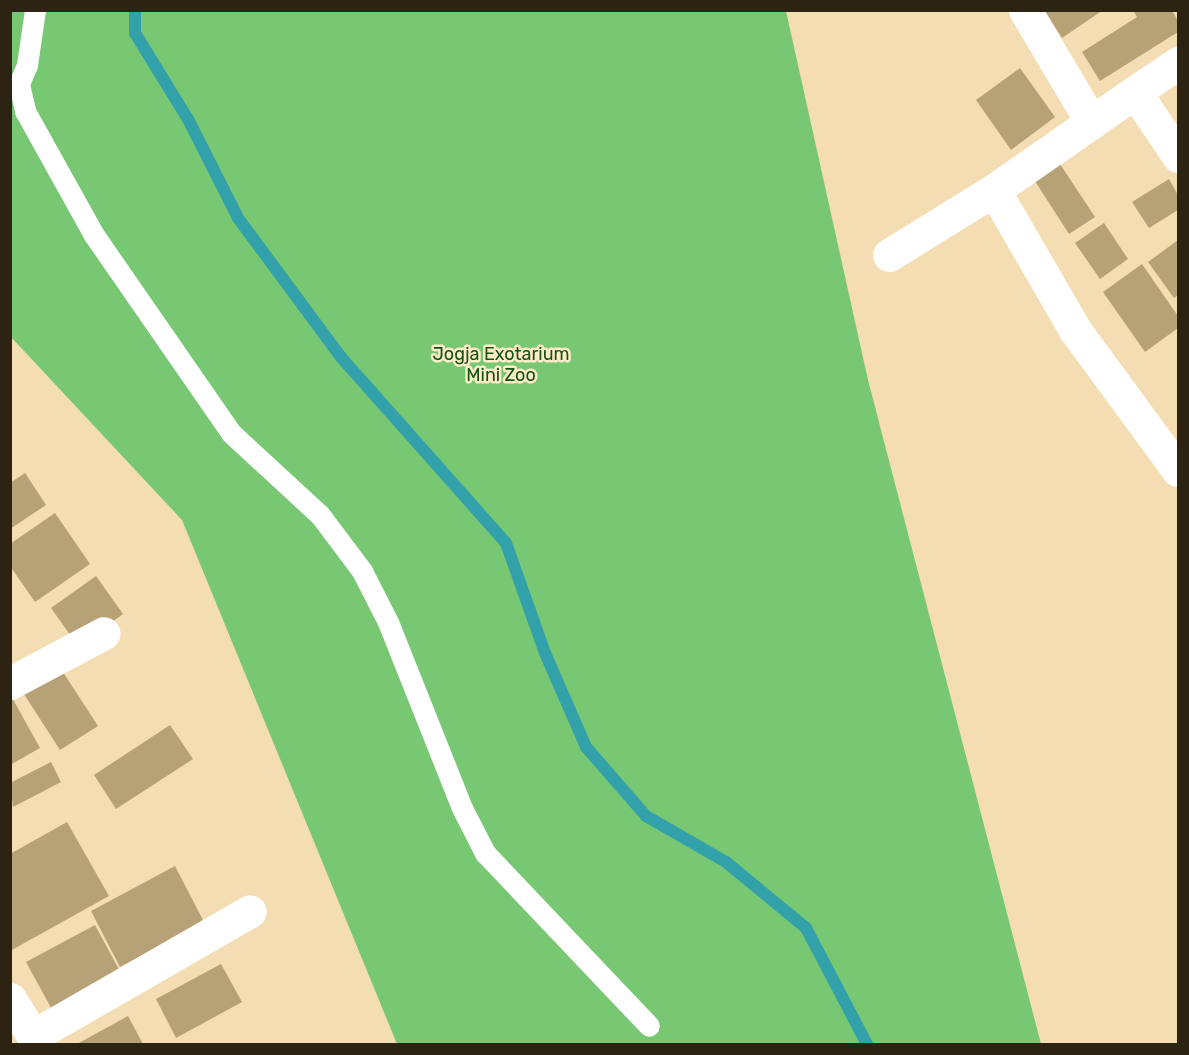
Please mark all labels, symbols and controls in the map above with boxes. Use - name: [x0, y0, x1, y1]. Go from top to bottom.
- park label: Jogja Exotarium Mini Zoo: [432, 344, 570, 386]

